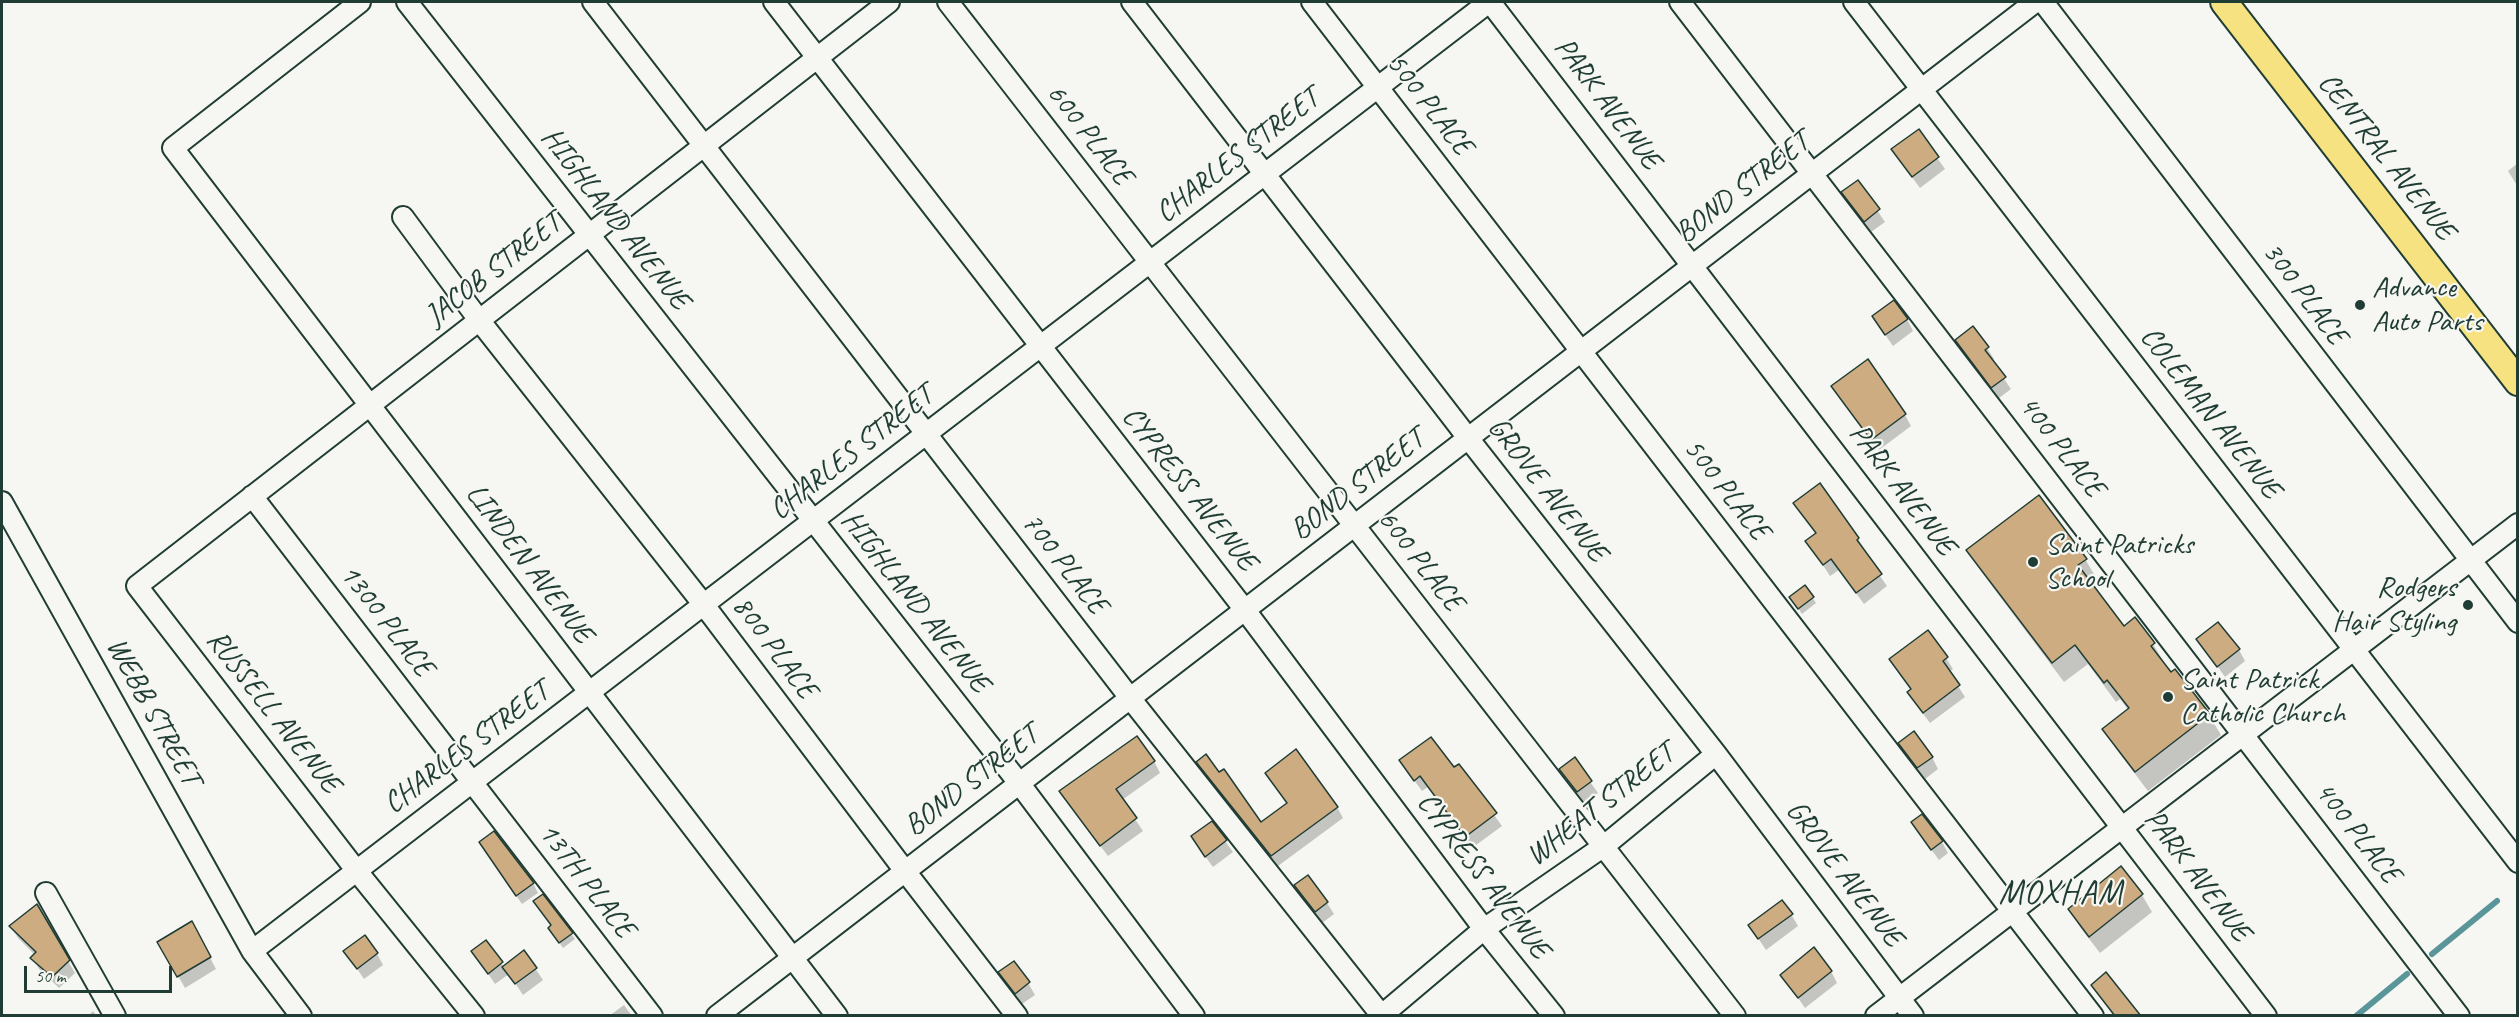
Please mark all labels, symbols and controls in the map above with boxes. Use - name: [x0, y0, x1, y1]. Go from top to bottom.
- street label: PARK AVENUE: [1546, 31, 1668, 177]
- street label: 500 PLACE: [1378, 47, 1480, 163]
- street label: CENTRAL AVENUE: [2309, 66, 2463, 248]
- street label: 600 PLACE: [1038, 77, 1140, 193]
- street label: CHARLES STREET: [1149, 81, 1327, 231]
- street label: HIGHLAND AVENUE: [533, 121, 697, 317]
- street label: BOND STREET: [1669, 124, 1817, 252]
- street label: JACOB STREET: [419, 206, 569, 334]
- street label: 300 PLACE: [2254, 236, 2354, 352]
- place label: Advance Auto Parts: [2372, 270, 2482, 340]
- marker: Advance Auto Parts: [2353, 298, 2367, 312]
- street label: COLEMAN AVENUE: [2132, 320, 2288, 506]
- street label: CHARLES STREET: [763, 378, 941, 528]
- street label: 400 PLACE: [2010, 389, 2112, 505]
- street label: CYPRESS AVENUE: [1114, 399, 1264, 579]
- street label: GROVE AVENUE: [1479, 411, 1615, 569]
- street label: PARK AVENUE: [1841, 417, 1963, 563]
- street label: BOND STREET: [1284, 421, 1432, 549]
- street label: 500 PLACE: [1675, 432, 1777, 548]
- street label: LINDEN AVENUE: [457, 477, 601, 651]
- street label: 600 PLACE: [1369, 503, 1471, 619]
- street label: HIGHLAND AVENUE: [833, 504, 997, 700]
- street label: 700 PLACE: [1013, 506, 1115, 622]
- place label: Saint Patricks School: [2045, 527, 2193, 598]
- marker: Saint Patricks School: [2026, 555, 2040, 569]
- street label: 1300 PLACE: [331, 558, 441, 684]
- place label: Rodgers Hair Styling: [2332, 570, 2456, 640]
- street label: 800 PLACE: [724, 590, 824, 706]
- marker: Rodgers Hair Styling: [2461, 598, 2475, 612]
- street label: RUSSELL AVENUE: [198, 623, 348, 801]
- street label: WEBB STREET: [98, 632, 208, 792]
- place label: Saint Patrick Catholic Church: [2180, 662, 2345, 732]
- street label: CHARLES STREET: [377, 674, 557, 822]
- marker: Saint Patrick Catholic Church: [2161, 690, 2175, 704]
- street label: BOND STREET: [898, 717, 1046, 845]
- street label: WHEAT STREET: [1520, 736, 1682, 874]
- street label: 400 PLACE: [2306, 775, 2408, 891]
- street label: CYPRESS AVENUE: [1409, 786, 1557, 966]
- street label: GROVE AVENUE: [1777, 794, 1911, 954]
- street label: PARK AVENUE: [2136, 803, 2258, 949]
- street label: 13TH PLACE: [530, 816, 642, 946]
- district label: MOXHAM: [1999, 874, 2123, 914]
- scale bar: [27, 954, 176, 992]
- text: 50 m: [35, 965, 66, 987]

